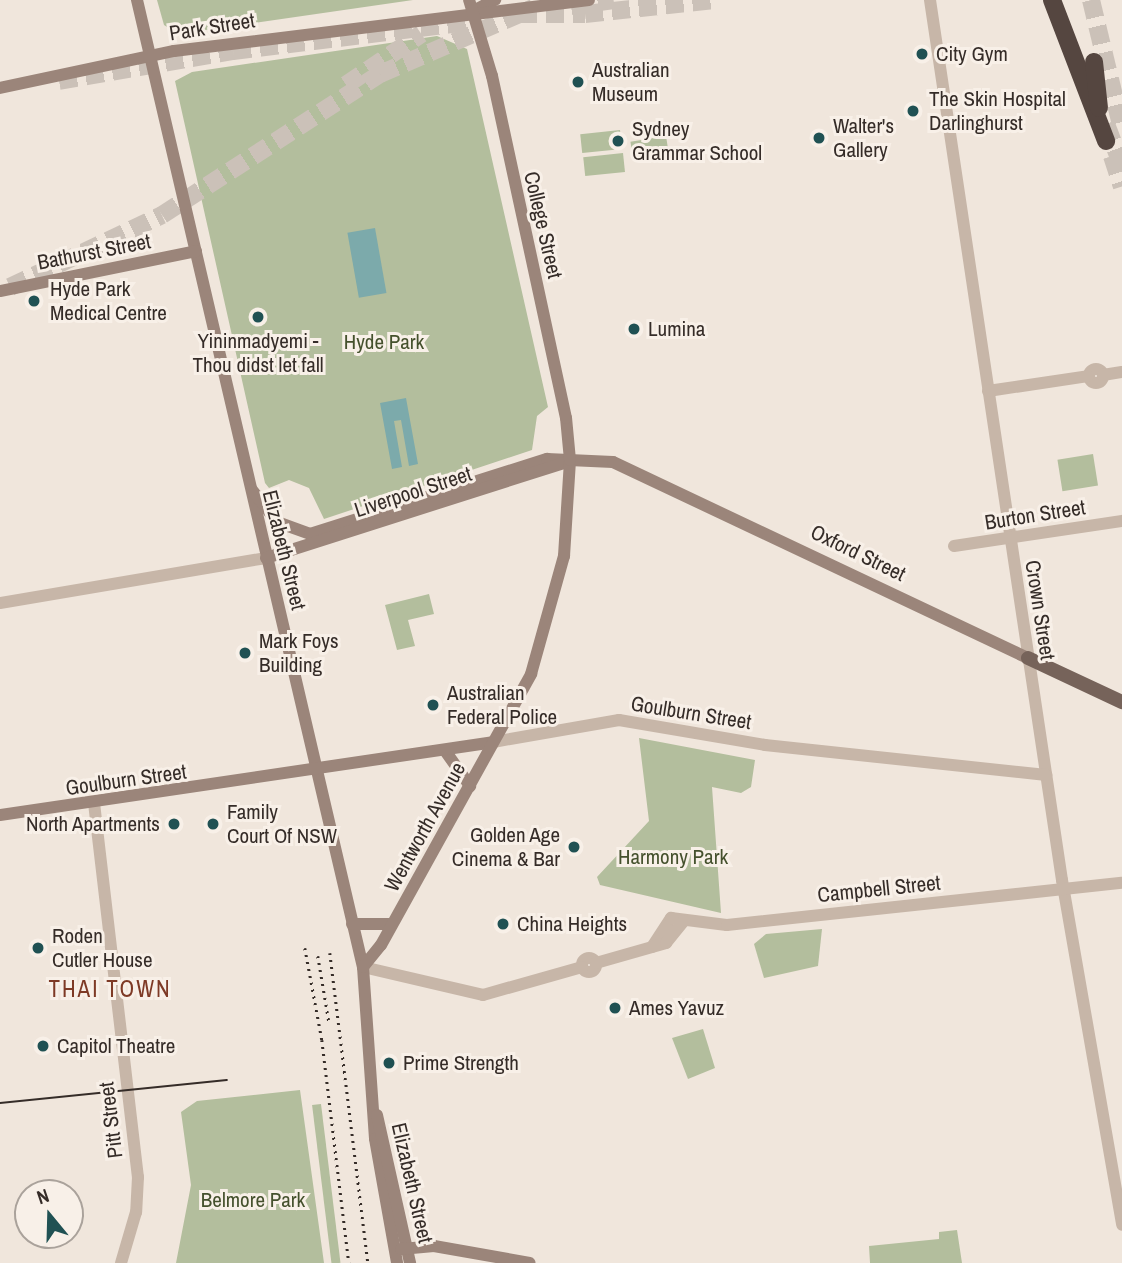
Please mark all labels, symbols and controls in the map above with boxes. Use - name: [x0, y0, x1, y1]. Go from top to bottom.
- street label: Park Street: [167, 8, 257, 46]
- place label: City Gym: [936, 41, 1008, 67]
- marker: City Gym: [914, 46, 930, 62]
- place label: Australian Museum: [592, 57, 670, 107]
- marker: Australian Museum: [570, 74, 586, 90]
- place label: The Skin Hospital Darlinghurst: [929, 86, 1066, 136]
- marker: The Skin Hospital Darlinghurst: [903, 101, 923, 121]
- place label: Walter's Gallery: [833, 113, 894, 163]
- place label: Sydney Grammar School: [632, 116, 762, 166]
- marker: Walter's Gallery: [811, 130, 827, 146]
- marker: Sydney Grammar School: [610, 133, 626, 149]
- street label: College Street: [518, 169, 568, 281]
- street label: Bathurst Street: [35, 229, 153, 275]
- place label: Hyde Park Medical Centre: [50, 276, 167, 326]
- marker: Hyde Park Medical Centre: [24, 291, 44, 311]
- marker: Yininmadyemi - Thou didst let fall: [250, 309, 266, 325]
- place label: Lumina: [648, 316, 705, 342]
- marker: Lumina: [626, 321, 642, 337]
- place label: Yininmadyemi - Thou didst let fall: [192, 328, 324, 378]
- park label: Hyde Park: [344, 329, 424, 355]
- street label: Liverpool Street: [351, 461, 475, 523]
- street label: Elizabeth Street: [257, 488, 311, 612]
- street label: Burton Street: [983, 495, 1087, 535]
- street label: Oxford Street: [806, 519, 910, 587]
- street label: Crown Street: [1020, 558, 1060, 662]
- place label: Mark Foys Building: [259, 628, 339, 678]
- marker: Mark Foys Building: [237, 645, 253, 661]
- place label: Australian Federal Police: [447, 680, 557, 730]
- street label: Goulburn Street: [629, 691, 753, 735]
- marker: Australian Federal Police: [425, 697, 441, 713]
- street label: Wentworth Avenue: [379, 758, 471, 896]
- street label: Goulburn Street: [64, 759, 188, 801]
- place label: Family Court Of NSW: [227, 799, 337, 849]
- place label: North Apartments: [25, 811, 160, 837]
- marker: North Apartments: [166, 816, 182, 832]
- marker: Family Court Of NSW: [205, 816, 221, 832]
- place label: Golden Age Cinema & Bar: [452, 822, 560, 872]
- marker: Golden Age Cinema & Bar: [566, 839, 582, 855]
- park label: Harmony Park: [618, 844, 728, 870]
- street label: Campbell Street: [816, 870, 942, 908]
- place label: China Heights: [517, 911, 627, 937]
- marker: China Heights: [495, 916, 511, 932]
- place label: Roden Cutler House: [52, 923, 152, 973]
- marker: Roden Cutler House: [30, 940, 46, 956]
- district label: THAI TOWN: [49, 975, 171, 1003]
- place label: Ames Yavuz: [629, 995, 724, 1021]
- marker: Ames Yavuz: [607, 1000, 623, 1016]
- place label: Capitol Theatre: [57, 1033, 176, 1059]
- marker: Capitol Theatre: [35, 1038, 51, 1054]
- place label: Prime Strength: [403, 1050, 519, 1076]
- marker: Prime Strength: [381, 1055, 397, 1071]
- street label: Pitt Street: [94, 1080, 128, 1160]
- street label: Elizabeth Street: [386, 1120, 438, 1246]
- north arrow: [14, 1179, 84, 1249]
- text: N: [33, 1182, 52, 1210]
- park label: Belmore Park: [201, 1187, 305, 1213]

